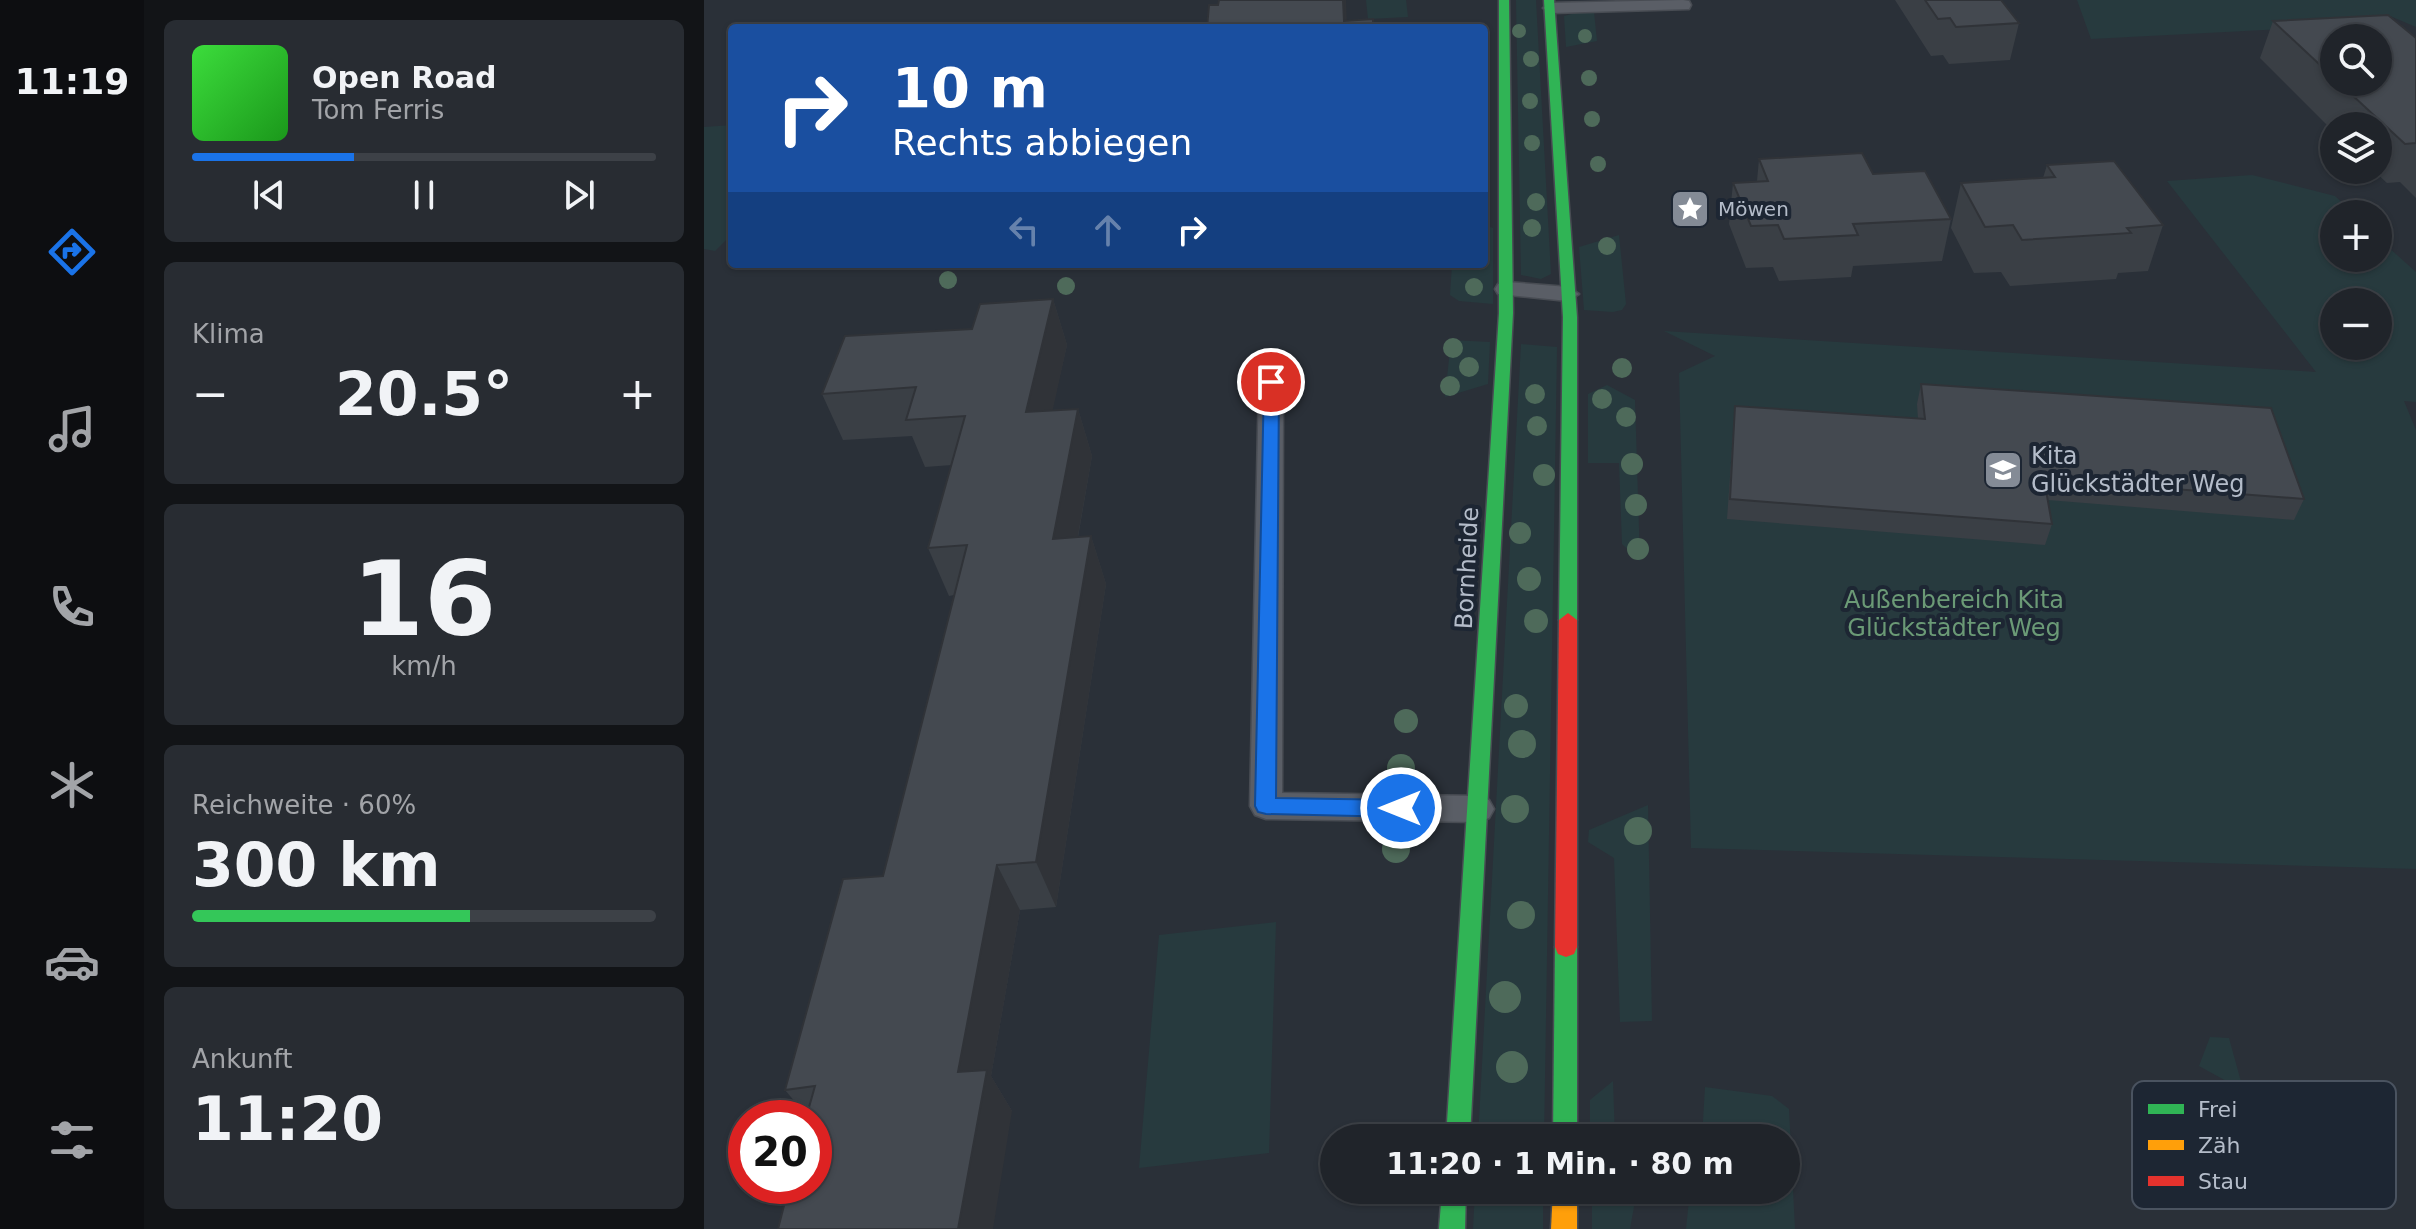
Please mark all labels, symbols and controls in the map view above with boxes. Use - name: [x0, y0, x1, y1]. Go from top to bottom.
- map controls: [2320, 24, 2392, 360]
- button: search: [2320, 24, 2392, 96]
- text: 10 m: [892, 55, 1048, 120]
- icon: right: [760, 56, 864, 160]
- text: Open Road: [312, 60, 497, 95]
- text: 11:19: [15, 61, 129, 102]
- text: Tom Ferris: [312, 95, 444, 125]
- button: layers: [2320, 112, 2392, 184]
- text: Rechts abbiegen: [892, 122, 1192, 163]
- icon: previous: [247, 173, 291, 217]
- icon: pause: [402, 173, 446, 217]
- icon: next: [557, 173, 601, 217]
- place icon: Möwen: [1669, 188, 1711, 230]
- place label: Möwen: [1718, 197, 1789, 221]
- button: +: [2320, 200, 2392, 272]
- icon: left: [1002, 208, 1046, 252]
- icon: ahead: [1086, 208, 1130, 252]
- icon: right: [1170, 208, 1214, 252]
- icon: directions: [44, 224, 100, 280]
- button: −: [2320, 288, 2392, 360]
- text: Klima: [192, 319, 265, 349]
- pin: [1237, 348, 1305, 416]
- text: 20.5°: [335, 359, 513, 429]
- icon: arrive: [1249, 360, 1293, 404]
- text: −: [192, 368, 229, 419]
- text: +: [619, 368, 656, 419]
- icon: music: [44, 401, 100, 457]
- place label: Kita Glückstädter Weg: [2031, 442, 2244, 498]
- school or university icon: Kita Glückstädter Weg: [1982, 449, 2024, 491]
- street label: Bornheide: [1450, 506, 1484, 630]
- text: 16: [352, 538, 496, 660]
- icon: phone: [44, 579, 100, 635]
- park label: Außenbereich Kita Glückstädter Weg: [1844, 586, 2064, 642]
- text: km/h: [391, 651, 457, 681]
- icon: climate: [44, 757, 100, 813]
- position arrow: [1359, 766, 1443, 850]
- text: Reichweite · 60%: [192, 790, 416, 820]
- text: 300 km: [192, 830, 441, 900]
- icon: car: [44, 934, 100, 990]
- text: Ankunft: [192, 1044, 292, 1074]
- legend: [2132, 1081, 2396, 1209]
- text: 11:20: [192, 1084, 383, 1154]
- text: Frei: [2198, 1097, 2237, 1122]
- speed limit sign: 20: [728, 1100, 832, 1204]
- icon: filters: [44, 1112, 100, 1168]
- text: Zäh: [2198, 1133, 2241, 1158]
- text: 11:20 · 1 Min. · 80 m: [1386, 1146, 1734, 1181]
- text: Stau: [2198, 1169, 2248, 1194]

